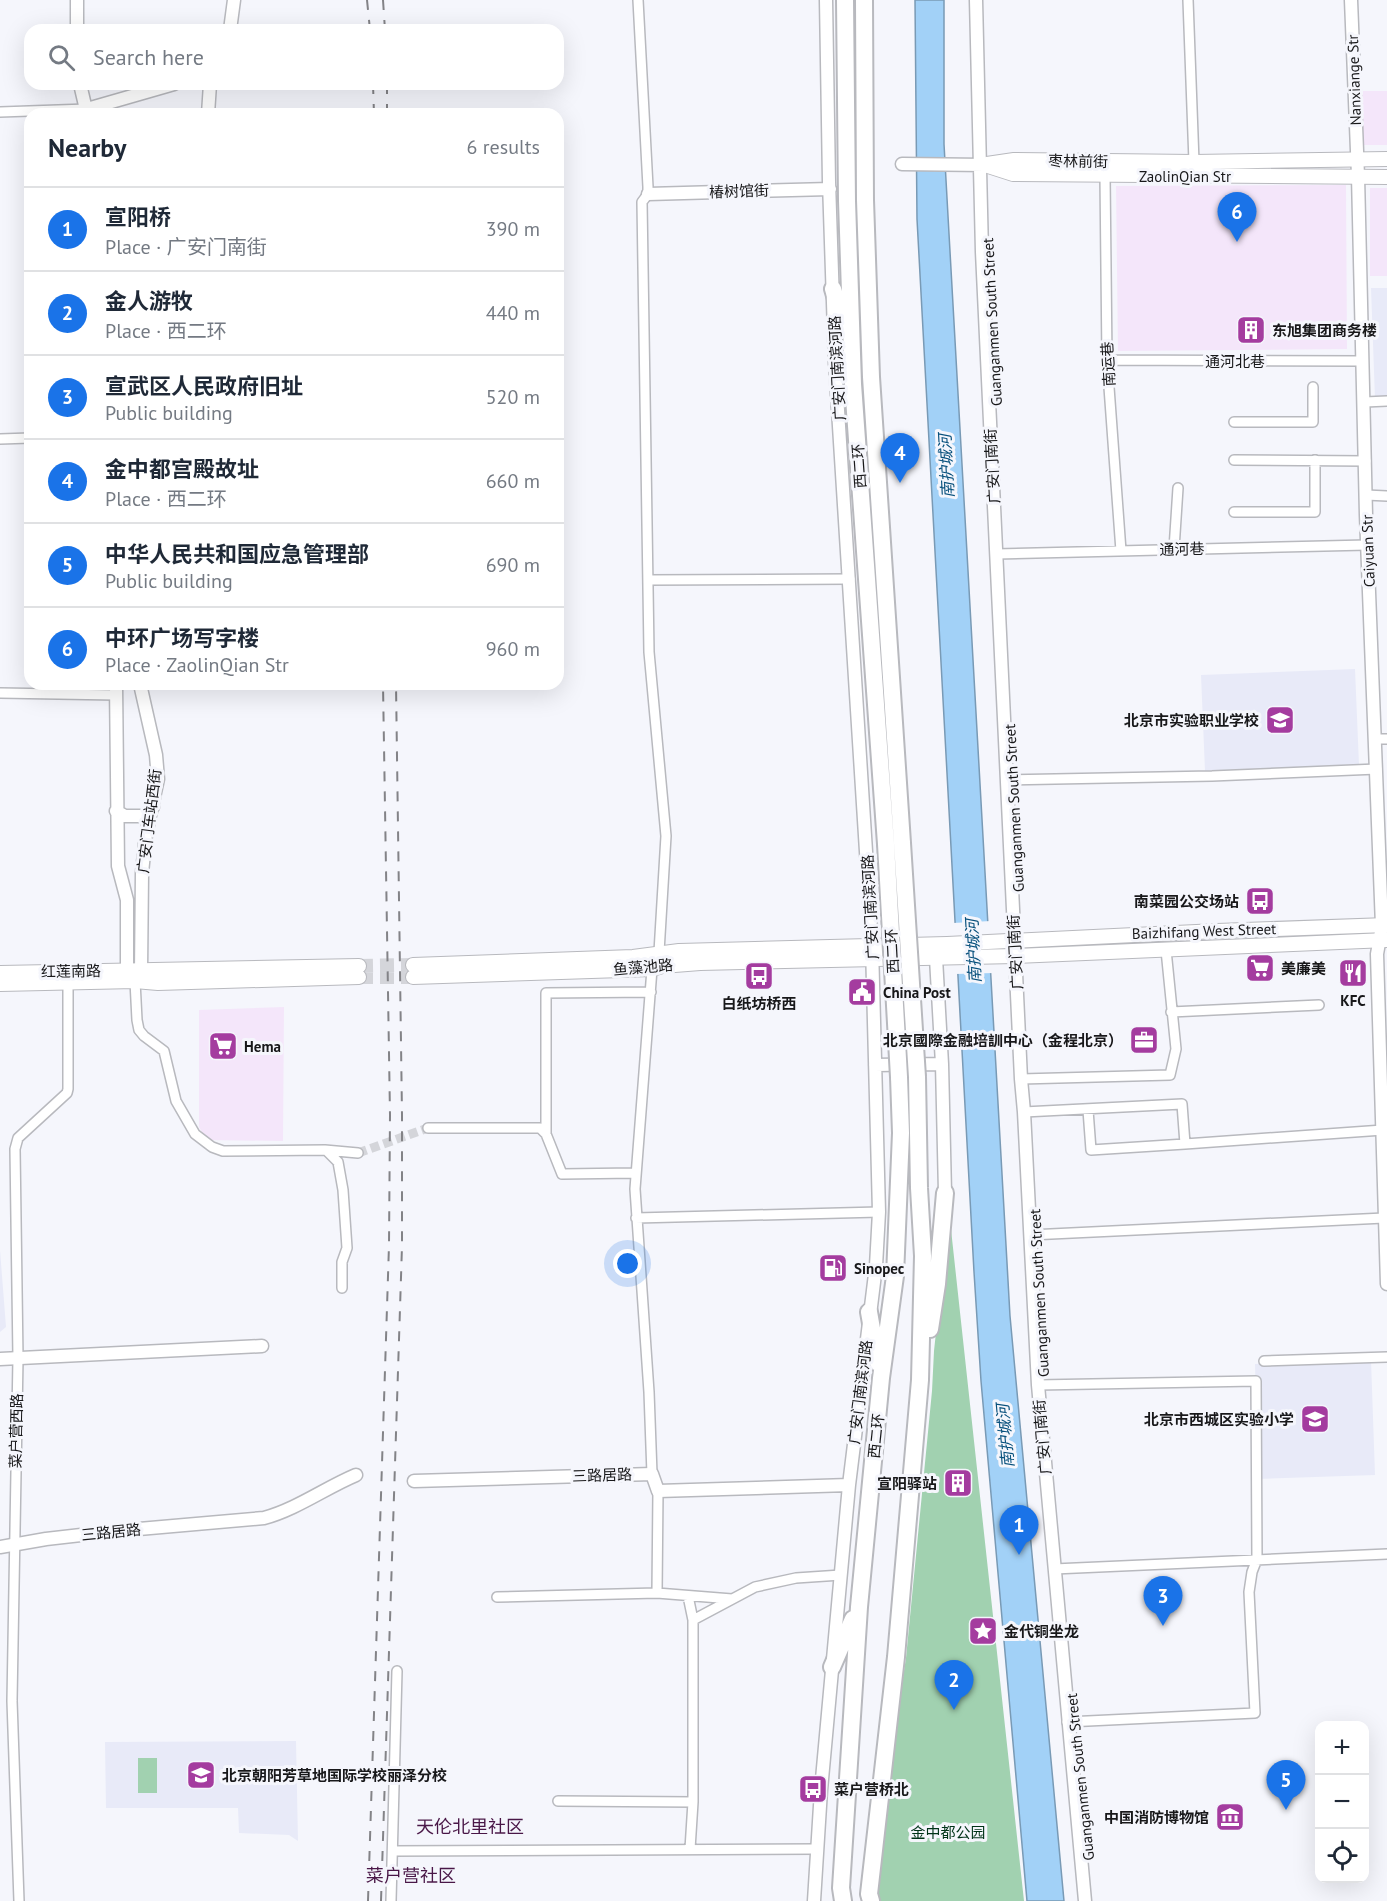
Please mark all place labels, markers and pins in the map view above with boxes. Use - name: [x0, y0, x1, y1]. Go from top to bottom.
- pin: 6: [1218, 192, 1256, 242]
- building icon: 东旭集团商务楼: [1235, 314, 1267, 346]
- place label: 东旭集团商务楼: [1272, 321, 1377, 340]
- pin: 4: [880, 434, 920, 483]
- school or university icon: 北京市实验职业学校: [1264, 704, 1296, 736]
- place label: 北京市实验职业学校: [1124, 711, 1259, 730]
- bus stop icon: 南菜园公交场站: [1244, 885, 1276, 917]
- place label: 南菜园公交场站: [1134, 892, 1239, 911]
- supermarket icon: 美廉美: [1244, 952, 1276, 984]
- restaurant icon: KFC: [1337, 957, 1369, 989]
- place label: 美廉美: [1281, 959, 1326, 978]
- bus stop icon: 白纸坊桥西: [743, 960, 775, 992]
- public building icon: China Post: [846, 976, 878, 1008]
- place label: China Post: [883, 983, 951, 1002]
- place label: KFC: [1340, 991, 1366, 1010]
- place label: 白纸坊桥西: [721, 994, 797, 1013]
- office icon: 北京國際金融培訓中心（金程北京）: [1128, 1024, 1160, 1056]
- supermarket icon: Hema: [207, 1030, 239, 1062]
- place label: 北京國際金融培訓中心（金程北京）: [883, 1031, 1123, 1050]
- place label: Hema: [244, 1037, 281, 1056]
- fuel station icon: Sinopec: [817, 1252, 849, 1284]
- place label: Sinopec: [854, 1259, 905, 1278]
- school or university icon: 北京市西城区实验小学: [1299, 1403, 1331, 1435]
- place label: 北京市西城区实验小学: [1144, 1410, 1294, 1429]
- building icon: 宣阳驿站: [942, 1467, 974, 1499]
- place label: 宣阳驿站: [877, 1474, 937, 1493]
- pin: 1: [1000, 1506, 1038, 1555]
- pin: 3: [1144, 1576, 1182, 1626]
- place icon: 金代铜坐龙: [967, 1615, 999, 1647]
- place label: 金代铜坐龙: [1004, 1622, 1079, 1641]
- pin: 2: [934, 1660, 974, 1710]
- school or university icon: 北京朝阳芳草地国际学校丽泽分校: [185, 1759, 217, 1791]
- pin: 5: [1266, 1760, 1306, 1810]
- place label: 北京朝阳芳草地国际学校丽泽分校: [222, 1766, 447, 1785]
- bus stop icon: 菜户营桥北: [797, 1773, 829, 1805]
- place label: 菜户营桥北: [834, 1780, 909, 1799]
- museum icon: 中国消防博物馆: [1214, 1801, 1246, 1833]
- place label: 中国消防博物馆: [1104, 1808, 1209, 1827]

